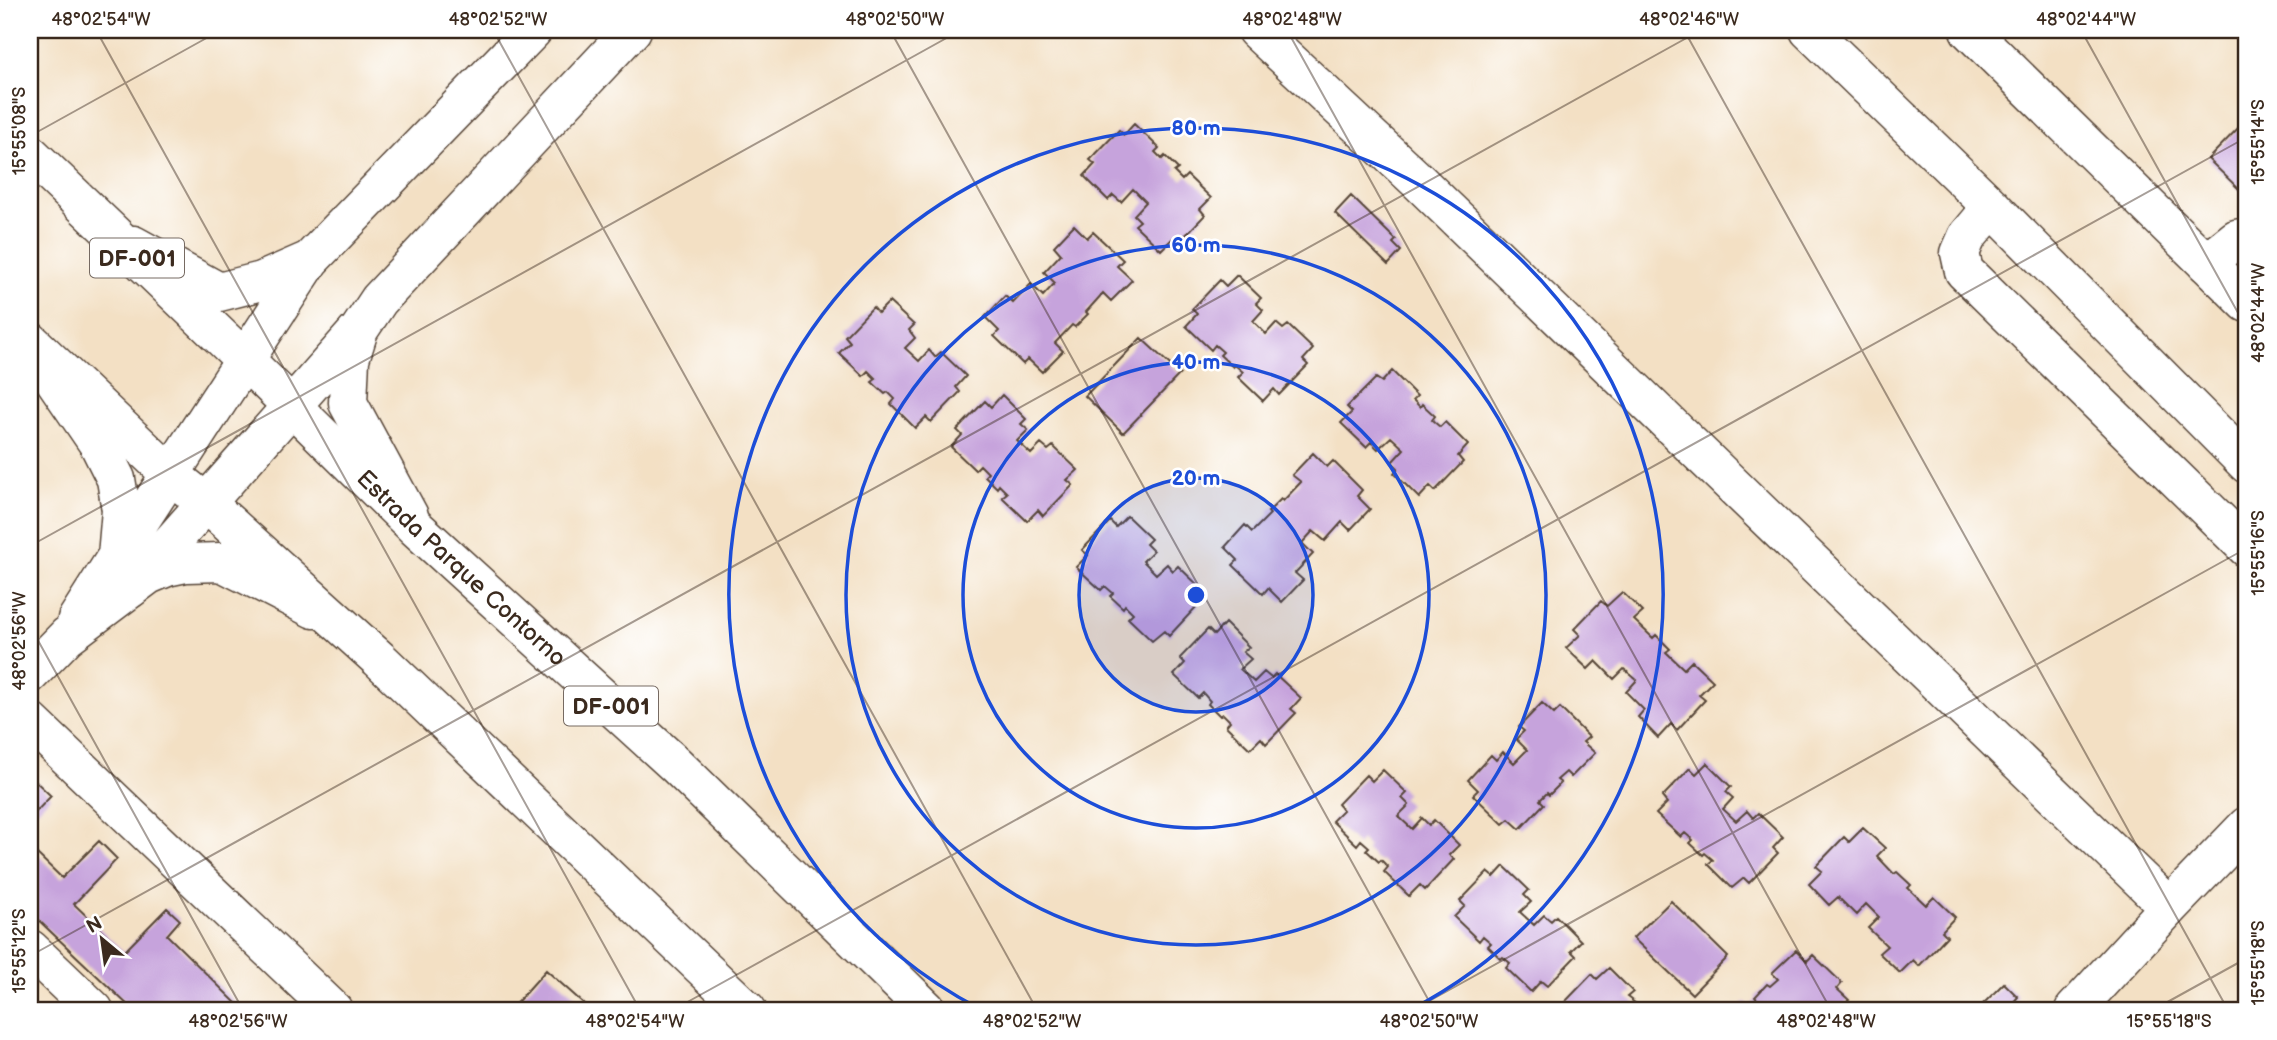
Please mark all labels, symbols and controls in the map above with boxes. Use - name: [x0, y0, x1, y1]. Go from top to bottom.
- text: 48°02'54"W: [51, 9, 151, 30]
- text: 48°02'52"W: [448, 9, 548, 30]
- text: 48°02'50"W: [845, 9, 945, 30]
- text: 48°02'48"W: [1242, 9, 1342, 30]
- text: 48°02'46"W: [1639, 9, 1740, 30]
- text: 48°02'44"W: [2036, 9, 2137, 30]
- text: 15°55'08"S: [9, 87, 30, 175]
- text: 15°55'14"S: [2248, 99, 2269, 185]
- text: 80 m: [1171, 116, 1221, 141]
- text: 60 m: [1171, 233, 1221, 258]
- road number: DF-001: [90, 238, 184, 278]
- text: 48°02'44"W: [2248, 262, 2269, 363]
- text: 40 m: [1171, 350, 1221, 375]
- street label: Estrada Parque Contorno: [351, 464, 572, 673]
- text: 20 m: [1172, 466, 1220, 491]
- text: 15°55'16"S: [2248, 510, 2269, 596]
- centre of rings: [1184, 583, 1208, 607]
- text: 48°02'56"W: [9, 591, 30, 691]
- road number: DF-001: [564, 686, 658, 726]
- north arrow: [66, 904, 136, 974]
- text: 15°55'12"S: [9, 908, 30, 994]
- text: N: [83, 912, 106, 939]
- text: 15°55'18"S: [2248, 920, 2269, 1006]
- text: 48°02'56"W: [188, 1011, 288, 1032]
- text: 48°02'54"W: [585, 1011, 685, 1032]
- text: 48°02'52"W: [982, 1011, 1082, 1032]
- text: 48°02'50"W: [1379, 1011, 1479, 1032]
- text: 48°02'48"W: [1776, 1011, 1876, 1032]
- text: 15°55'18"S: [2126, 1011, 2212, 1032]

